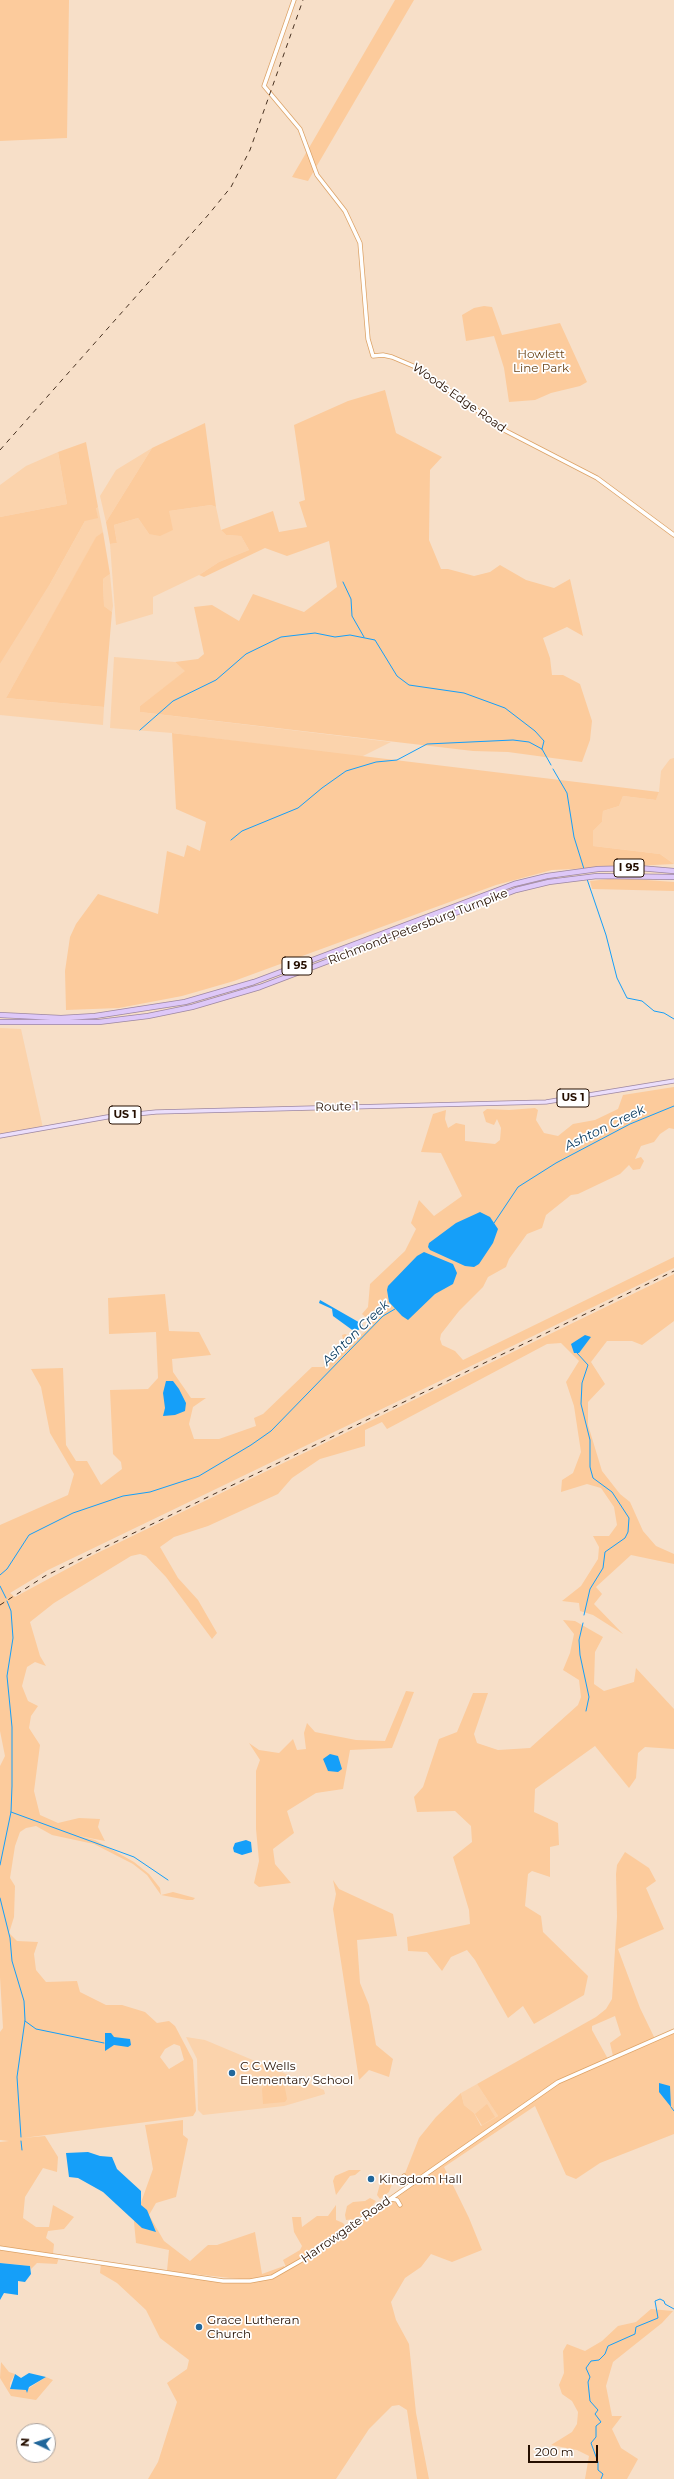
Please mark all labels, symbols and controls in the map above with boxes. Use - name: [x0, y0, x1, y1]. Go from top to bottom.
- park label: Howlett Line Park: [513, 347, 569, 375]
- street label: Woods Edge Road: [409, 360, 509, 436]
- road number: I 95: [614, 859, 644, 877]
- street label: Richmond-Petersburg Turnpike: [326, 886, 510, 968]
- road number: I 95: [282, 957, 312, 975]
- road number: US 1: [557, 1089, 589, 1107]
- street label: Route 1: [315, 1099, 359, 1115]
- water label: Ashton Creek: [562, 1102, 648, 1154]
- road number: US 1: [109, 1106, 141, 1124]
- water label: Ashton Creek: [319, 1297, 393, 1369]
- place label: C C Wells Elementary School: [240, 2059, 353, 2087]
- marker: C C Wells Elementary School: [227, 2068, 237, 2078]
- place label: Kingdom Hall: [379, 2172, 462, 2186]
- marker: Kingdom Hall: [366, 2174, 376, 2184]
- street label: Harrowgate Road: [299, 2194, 393, 2266]
- place label: Grace Lutheran Church: [207, 2313, 300, 2341]
- marker: Grace Lutheran Church: [194, 2322, 204, 2332]
- north arrow: [16, 2423, 56, 2463]
- text: N: [18, 2437, 32, 2447]
- scale bar: [530, 2437, 600, 2463]
- text: 200 m: [535, 2444, 574, 2459]

